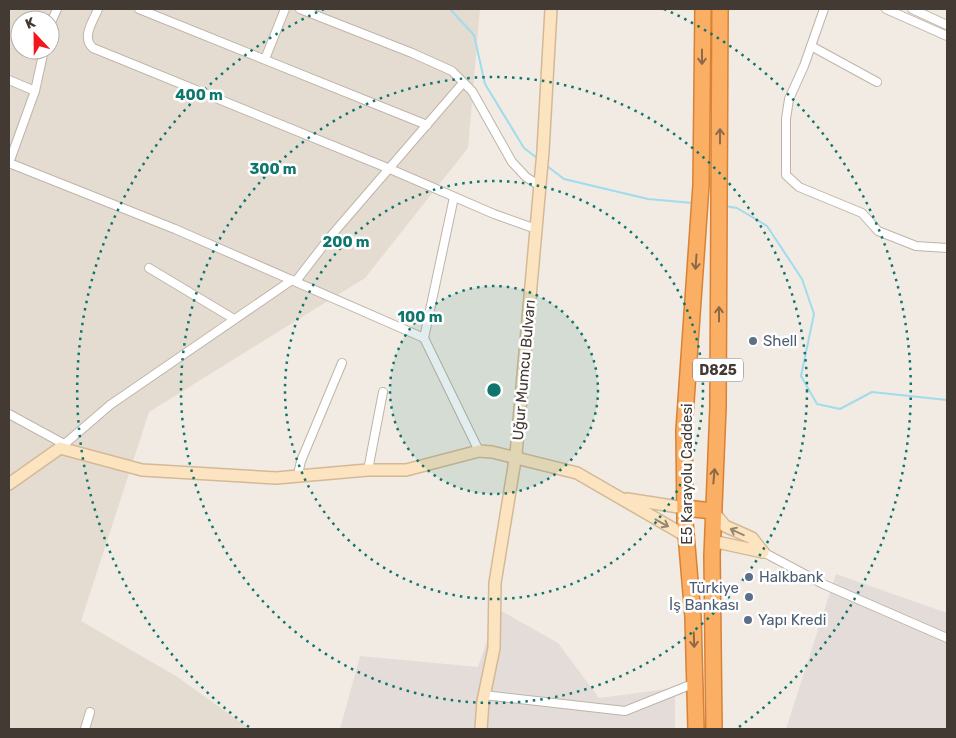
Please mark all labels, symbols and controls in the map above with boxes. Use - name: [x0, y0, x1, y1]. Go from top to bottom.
- north arrow: [10, 10, 60, 60]
- text: K: [23, 14, 38, 33]
- one-way arrow: [697, 49, 707, 65]
- text: 400 m: [175, 86, 223, 104]
- one-way arrow: [715, 129, 725, 145]
- text: 300 m: [249, 160, 297, 178]
- text: 200 m: [322, 233, 370, 251]
- one-way arrow: [691, 254, 700, 270]
- street label: Uğur Mumcu Bulvarı: [509, 299, 539, 441]
- one-way arrow: [714, 306, 724, 322]
- text: 100 m: [398, 308, 442, 326]
- place label: Shell: [763, 332, 797, 350]
- marker: Shell: [747, 335, 759, 347]
- road number: D825: [693, 358, 743, 382]
- centre of rings: [485, 381, 503, 399]
- street label: E5 Karayolu Caddesi: [678, 403, 696, 545]
- one-way arrow: [710, 468, 719, 484]
- one-way arrow: [655, 518, 670, 528]
- one-way arrow: [730, 527, 745, 537]
- place label: Halkbank: [759, 568, 824, 586]
- marker: Halkbank: [743, 571, 755, 583]
- place label: Türkiye İş Bankası: [669, 579, 739, 614]
- marker: Türkiye İş Bankası: [743, 591, 755, 603]
- place label: Yapı Kredi: [758, 611, 826, 629]
- marker: Yapı Kredi: [742, 614, 754, 626]
- one-way arrow: [689, 632, 698, 648]

